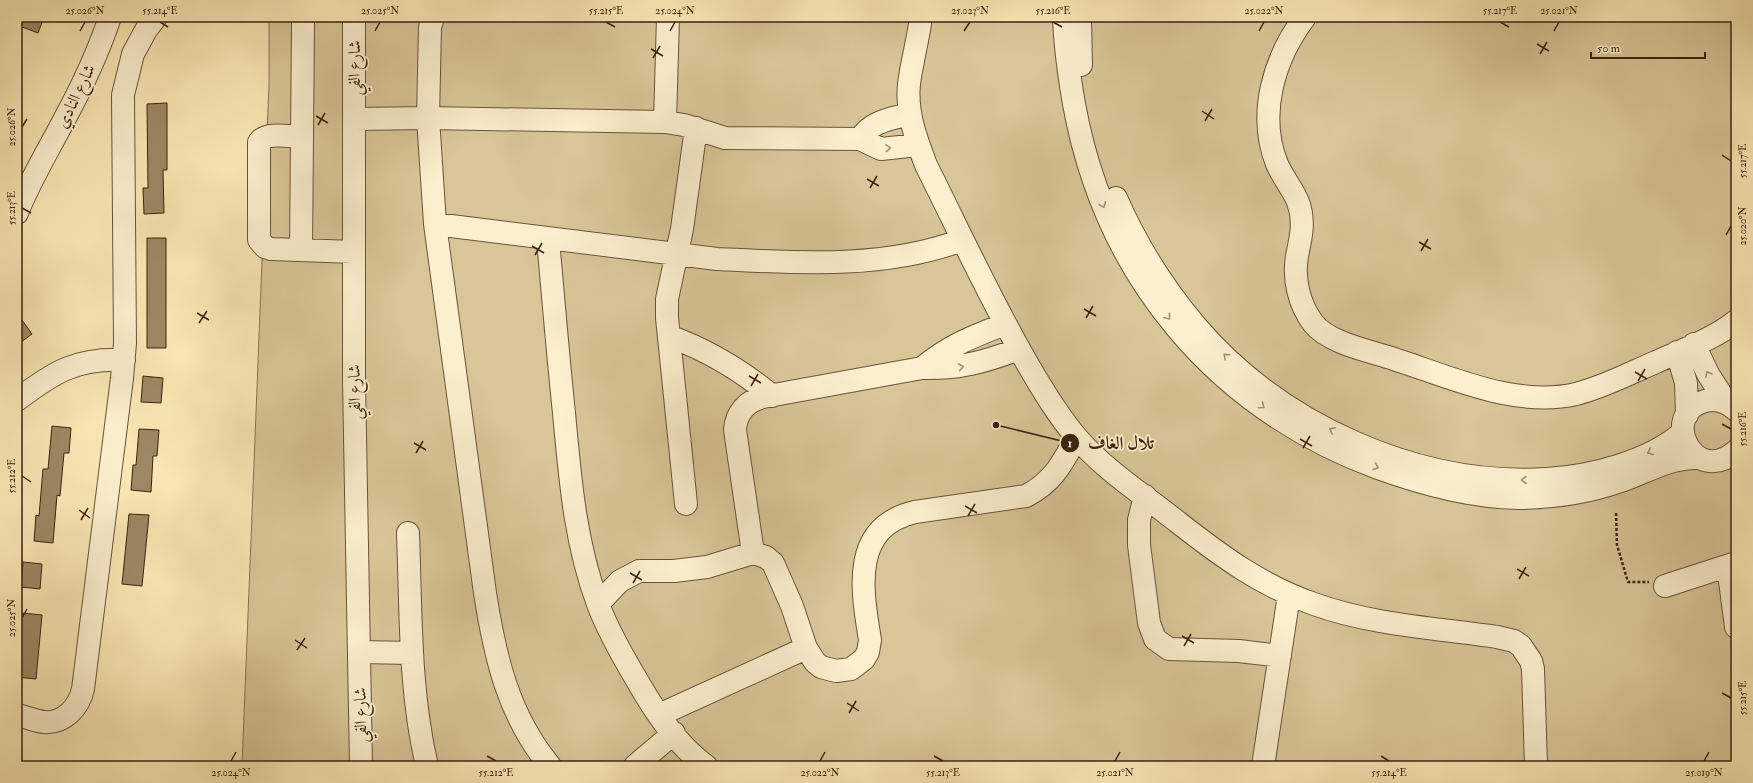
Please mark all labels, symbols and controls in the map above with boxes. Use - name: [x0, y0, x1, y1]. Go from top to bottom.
- text: 25.026°N: [66, 5, 105, 17]
- text: 55.214°E: [142, 5, 178, 17]
- text: 25.025°N: [361, 5, 399, 17]
- text: 55.215°E: [589, 5, 623, 17]
- text: 25.024°N: [655, 5, 695, 17]
- text: 25.023°N: [951, 5, 989, 17]
- text: 55.216°E: [1036, 5, 1070, 17]
- text: 25.022°N: [1245, 5, 1284, 17]
- text: 55.217°E: [1483, 5, 1517, 17]
- text: 25.021°N: [1540, 5, 1578, 17]
- scale bar: [1591, 34, 1705, 60]
- street label: شارع الفي: [344, 40, 372, 96]
- text: 50 m: [1597, 41, 1621, 56]
- street label: شارع النادي: [51, 61, 103, 133]
- text: 25.026°N: [6, 107, 18, 146]
- one-way arrow: [885, 144, 891, 153]
- text: 55.217°E: [1737, 144, 1749, 178]
- text: 55.213°E: [6, 191, 18, 225]
- one-way arrow: [1098, 202, 1106, 209]
- text: 25.020°N: [1737, 206, 1749, 246]
- one-way arrow: [1163, 313, 1170, 320]
- one-way arrow: [1223, 354, 1231, 361]
- one-way arrow: [958, 363, 964, 372]
- street label: شارع الفي: [344, 364, 372, 420]
- one-way arrow: [1705, 371, 1713, 378]
- one-way arrow: [1257, 401, 1264, 408]
- text: 55.216°E: [1737, 412, 1749, 446]
- one-way arrow: [1329, 427, 1336, 435]
- callout: تلال الغاف: [1060, 428, 1162, 458]
- text: تلال الغاف: [1088, 432, 1155, 455]
- text: 1: [1068, 436, 1072, 451]
- one-way arrow: [1646, 448, 1653, 456]
- text: 55.212°E: [6, 459, 18, 494]
- one-way arrow: [1373, 462, 1380, 471]
- one-way arrow: [1521, 476, 1527, 484]
- text: 25.025°N: [6, 599, 18, 637]
- text: 55.215°E: [1737, 681, 1749, 715]
- street label: شارع الفي: [350, 687, 378, 743]
- text: 25.024°N: [211, 767, 251, 779]
- text: 55.212°E: [479, 767, 514, 779]
- text: 25.022°N: [801, 767, 840, 779]
- text: 55.213°E: [926, 767, 960, 779]
- text: 25.021°N: [1096, 767, 1134, 779]
- text: 55.214°E: [1371, 767, 1407, 779]
- text: 25.019°N: [1685, 767, 1723, 779]

